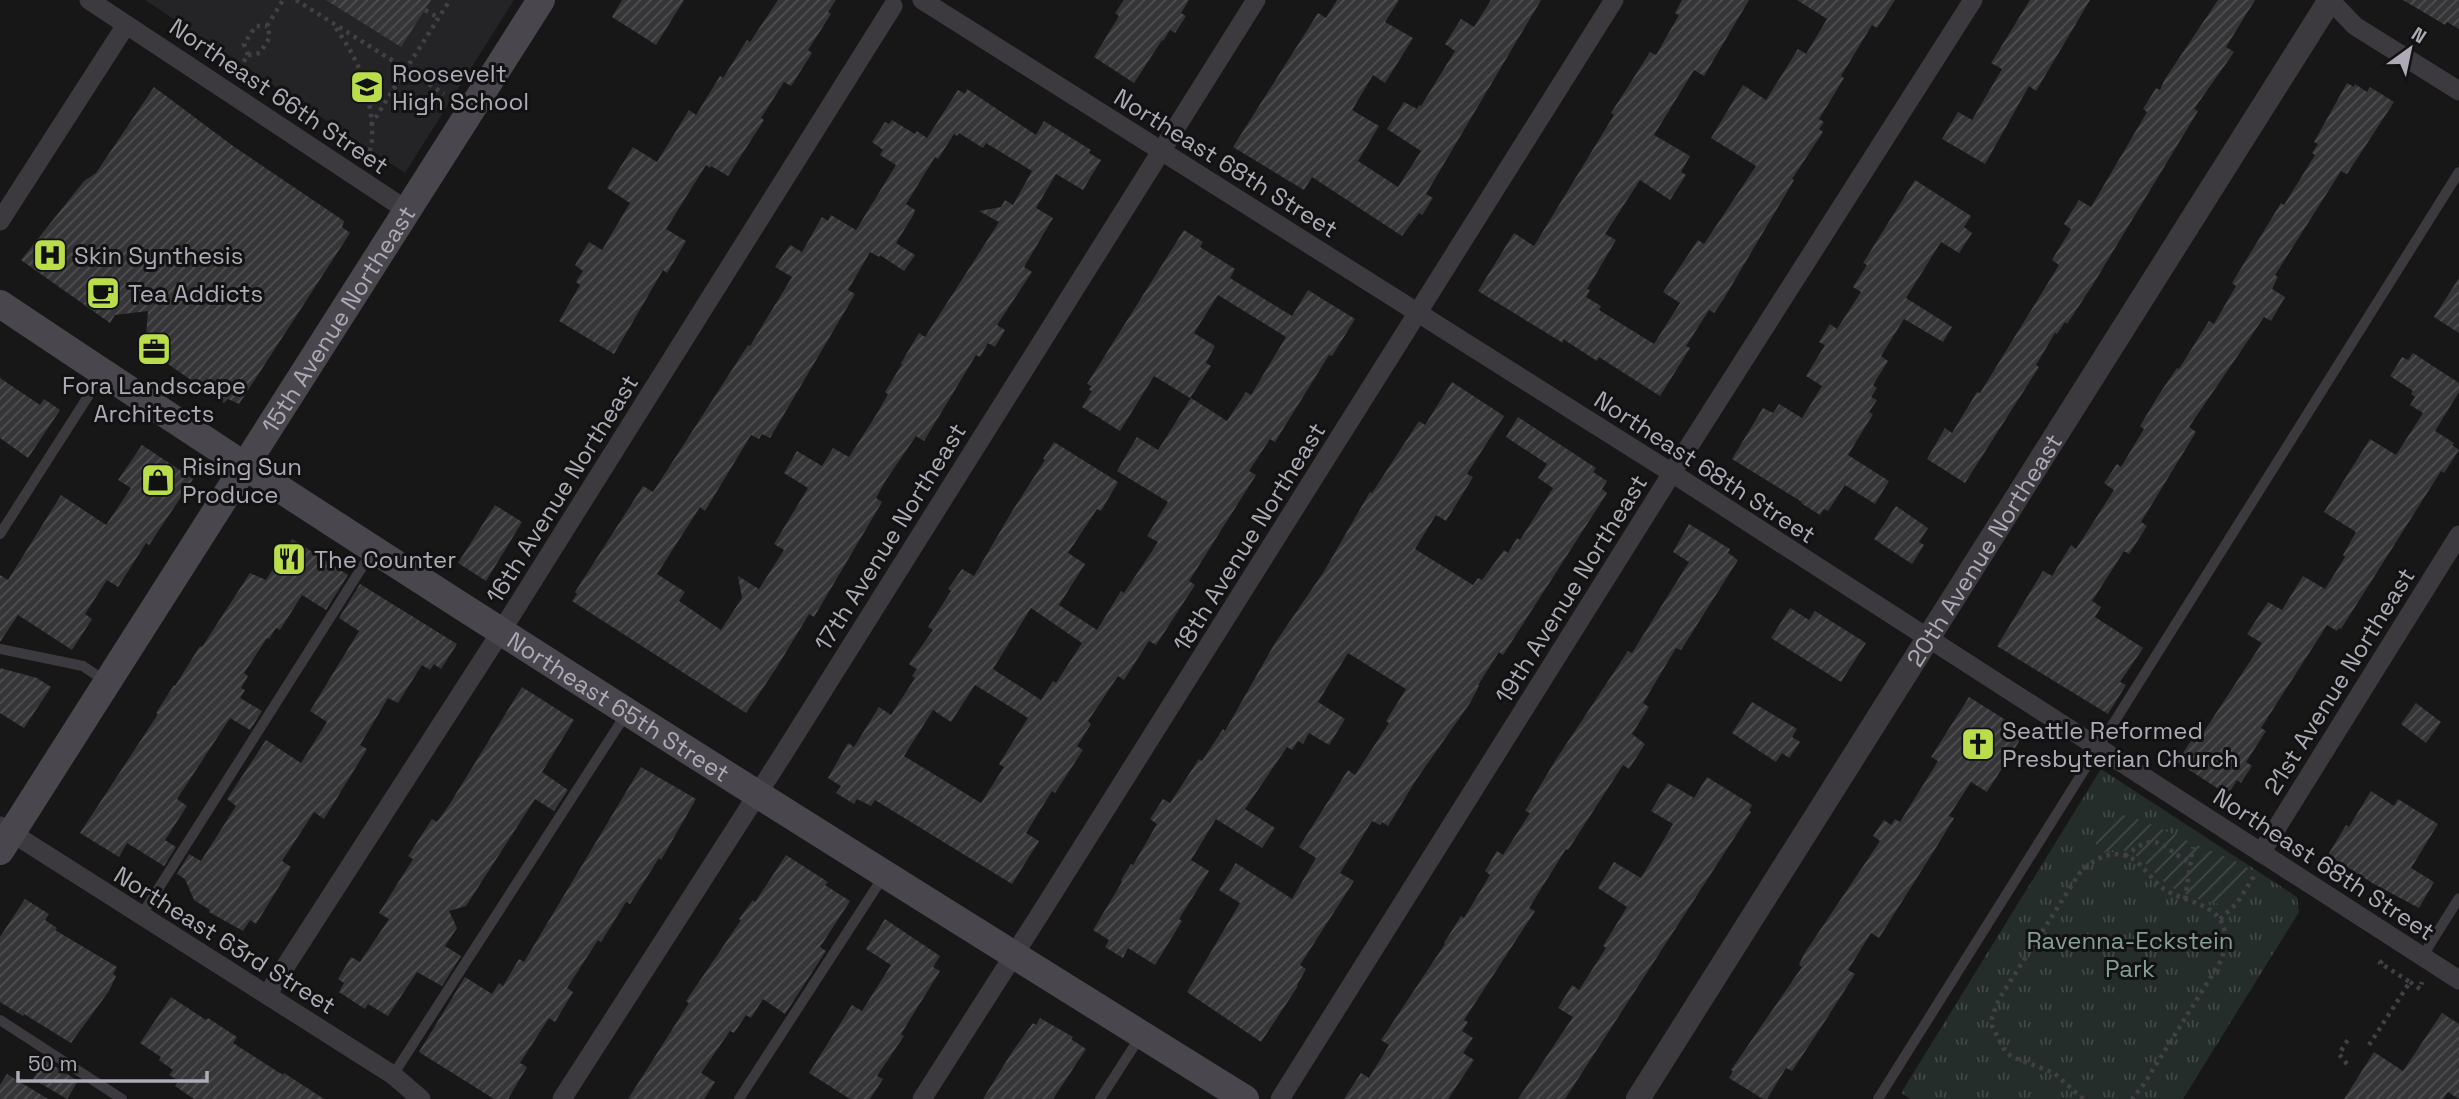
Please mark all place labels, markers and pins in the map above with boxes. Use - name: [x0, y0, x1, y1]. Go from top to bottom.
- place label: Roosevelt High School: [392, 58, 529, 117]
- school or university icon: Roosevelt High School: [348, 68, 386, 106]
- hospital icon: Skin Synthesis: [31, 236, 69, 274]
- place label: Skin Synthesis: [74, 240, 243, 271]
- cafe icon: Tea Addicts: [84, 274, 122, 312]
- place label: Tea Addicts: [128, 278, 263, 309]
- office icon: Fora Landscape Architects: [135, 330, 173, 368]
- place label: Fora Landscape Architects: [62, 370, 246, 429]
- place label: Rising Sun Produce: [182, 451, 302, 510]
- shop icon: Rising Sun Produce: [139, 461, 177, 499]
- restaurant icon: The Counter: [270, 540, 308, 578]
- place label: The Counter: [314, 544, 456, 575]
- place label: Seattle Reformed Presbyterian Church: [2002, 715, 2239, 774]
- church icon: Seattle Reformed Presbyterian Church: [1959, 725, 1997, 763]

